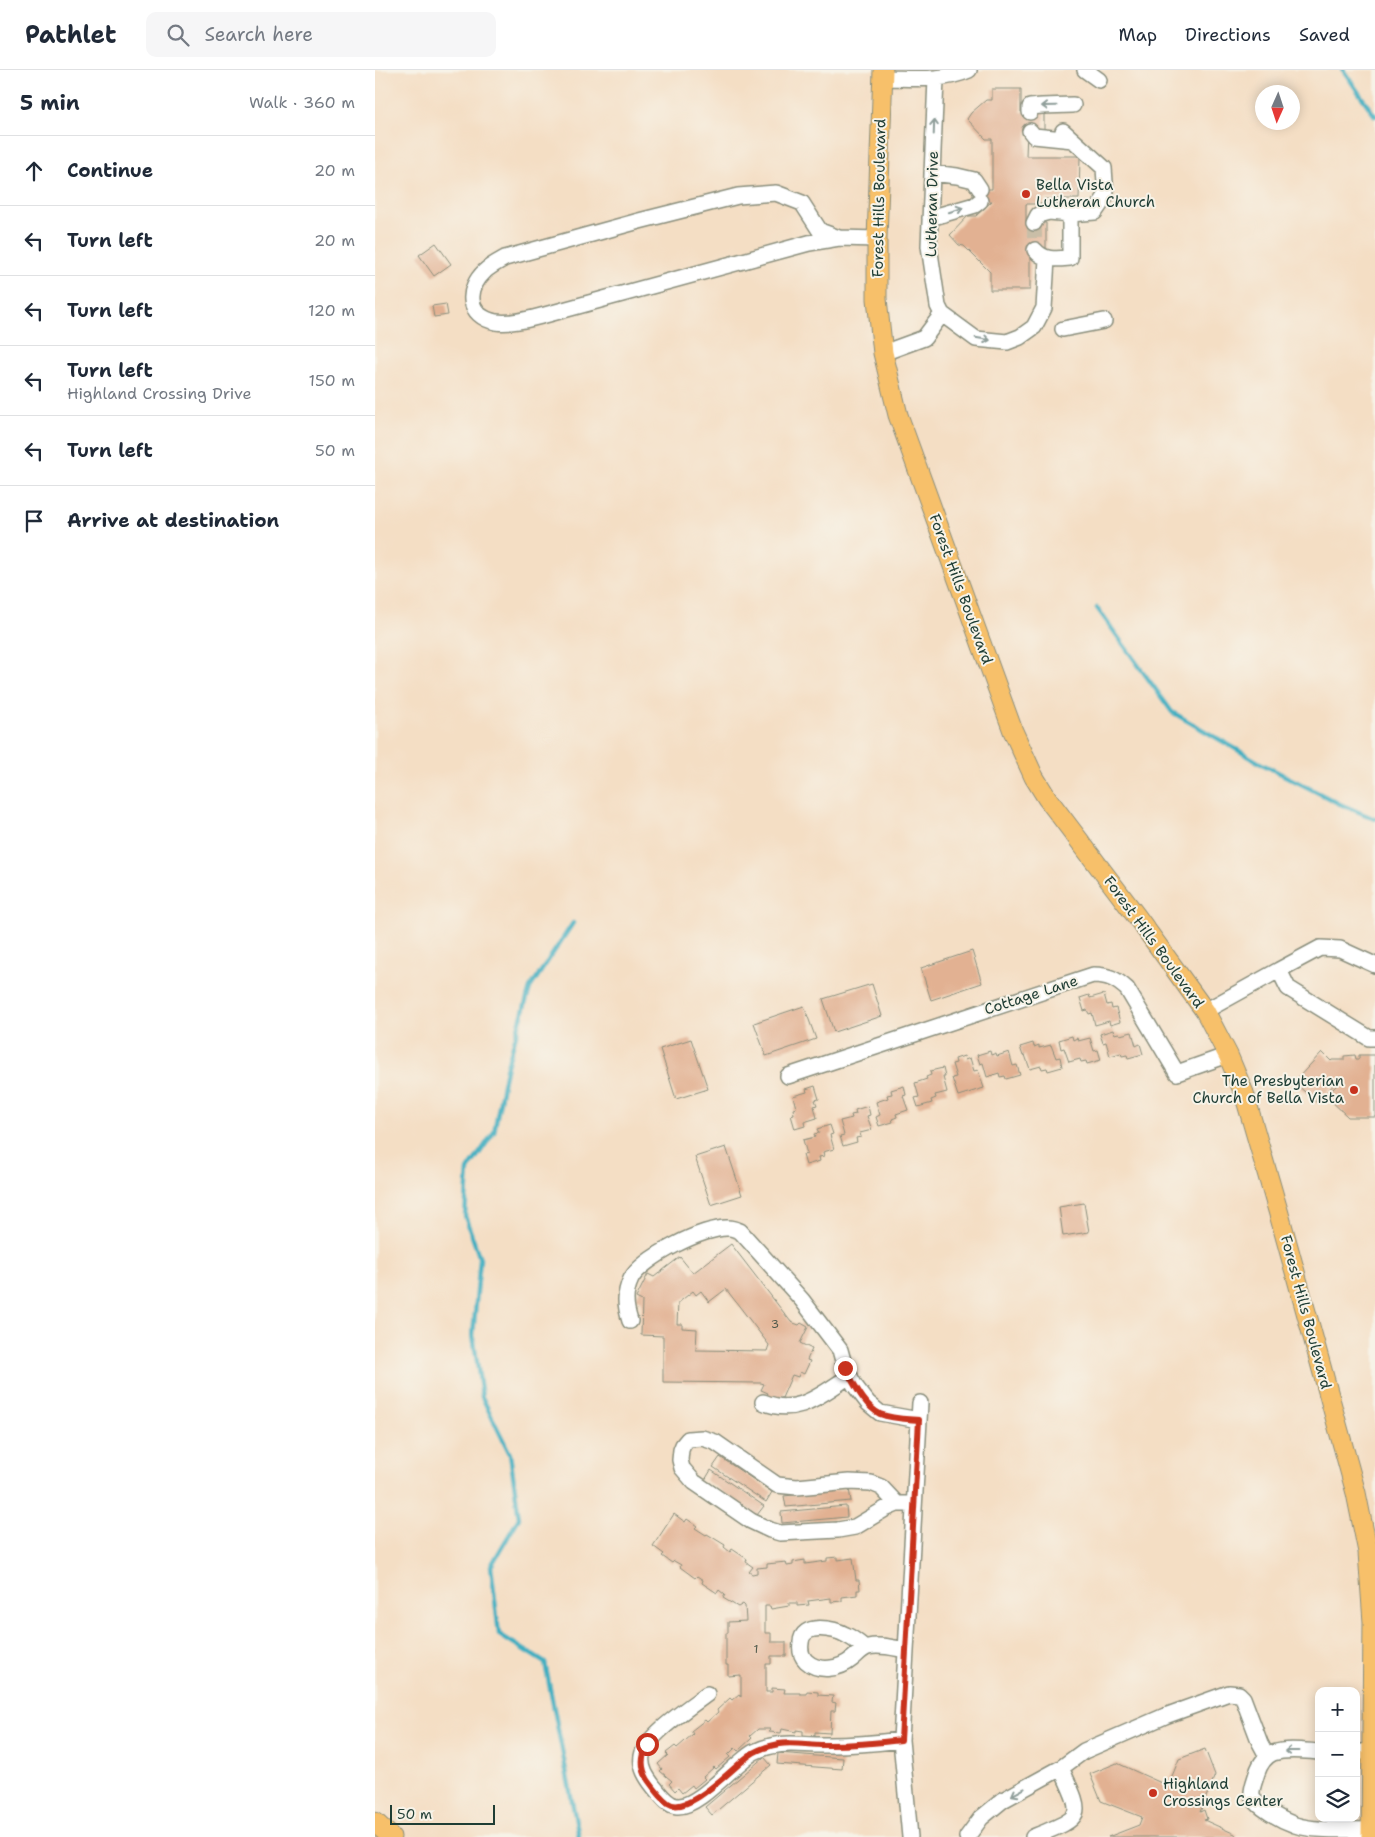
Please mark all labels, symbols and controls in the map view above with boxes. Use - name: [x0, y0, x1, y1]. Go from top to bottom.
- search box: [146, 12, 496, 57]
- text: Pathlet: [25, 19, 116, 51]
- icon: search: [164, 21, 192, 49]
- text: Search here: [204, 22, 313, 47]
- text: Map: [1119, 23, 1157, 47]
- text: Directions: [1185, 23, 1271, 47]
- text: Saved: [1299, 23, 1350, 47]
- north arrow: [1255, 85, 1300, 130]
- text: 5 min: [20, 89, 80, 117]
- text: Walk · 360 m: [249, 92, 355, 113]
- one-way arrow: [1042, 101, 1058, 110]
- street label: Forest Hills Boulevard: [868, 118, 890, 277]
- one-way arrow: [929, 119, 939, 136]
- street label: Lutheran Drive: [921, 151, 943, 257]
- icon: ahead: [20, 157, 48, 185]
- text: Continue: [67, 158, 153, 183]
- text: 20 m: [314, 160, 355, 181]
- place label: Bella Vista Lutheran Church: [1036, 175, 1155, 212]
- marker: Bella Vista Lutheran Church: [1020, 188, 1032, 200]
- one-way arrow: [947, 205, 963, 215]
- icon: left: [20, 227, 48, 255]
- text: Turn left: [67, 228, 153, 253]
- text: 20 m: [314, 230, 355, 251]
- icon: left: [20, 297, 48, 325]
- text: Turn left: [67, 298, 153, 323]
- text: 120 m: [308, 300, 355, 321]
- one-way arrow: [974, 334, 990, 344]
- text: Turn left: [67, 358, 153, 383]
- icon: left: [20, 367, 48, 395]
- text: 150 m: [308, 370, 355, 391]
- text: Highland Crossing Drive: [67, 383, 252, 404]
- icon: left: [20, 437, 48, 465]
- text: Turn left: [67, 438, 153, 463]
- text: 50 m: [315, 440, 355, 461]
- icon: arrive: [20, 507, 48, 535]
- text: Arrive at destination: [67, 508, 279, 533]
- street label: Forest Hills Boulevard: [924, 511, 998, 667]
- street label: Forest Hills Boulevard: [1099, 872, 1209, 1012]
- street label: Cottage Lane: [982, 970, 1080, 1020]
- place label: The Presbyterian Church of Bella Vista: [1192, 1071, 1345, 1108]
- marker: The Presbyterian Church of Bella Vista: [1348, 1084, 1360, 1096]
- street label: Forest Hills Boulevard: [1276, 1233, 1336, 1392]
- house number: 3: [771, 1316, 779, 1332]
- route end: [834, 1357, 857, 1380]
- house number: 1: [753, 1641, 759, 1657]
- map controls: [1315, 1687, 1360, 1822]
- button: +: [1315, 1687, 1360, 1732]
- button: −: [1315, 1732, 1360, 1777]
- route start: [636, 1733, 659, 1756]
- one-way arrow: [1285, 1746, 1301, 1756]
- place label: Highland Crossings Center: [1163, 1774, 1283, 1811]
- button: layers: [1315, 1777, 1360, 1822]
- one-way arrow: [1010, 1787, 1025, 1797]
- marker: Highland Crossings Center: [1147, 1787, 1159, 1799]
- scale bar: [390, 1802, 495, 1825]
- text: 50 m: [397, 1805, 432, 1823]

